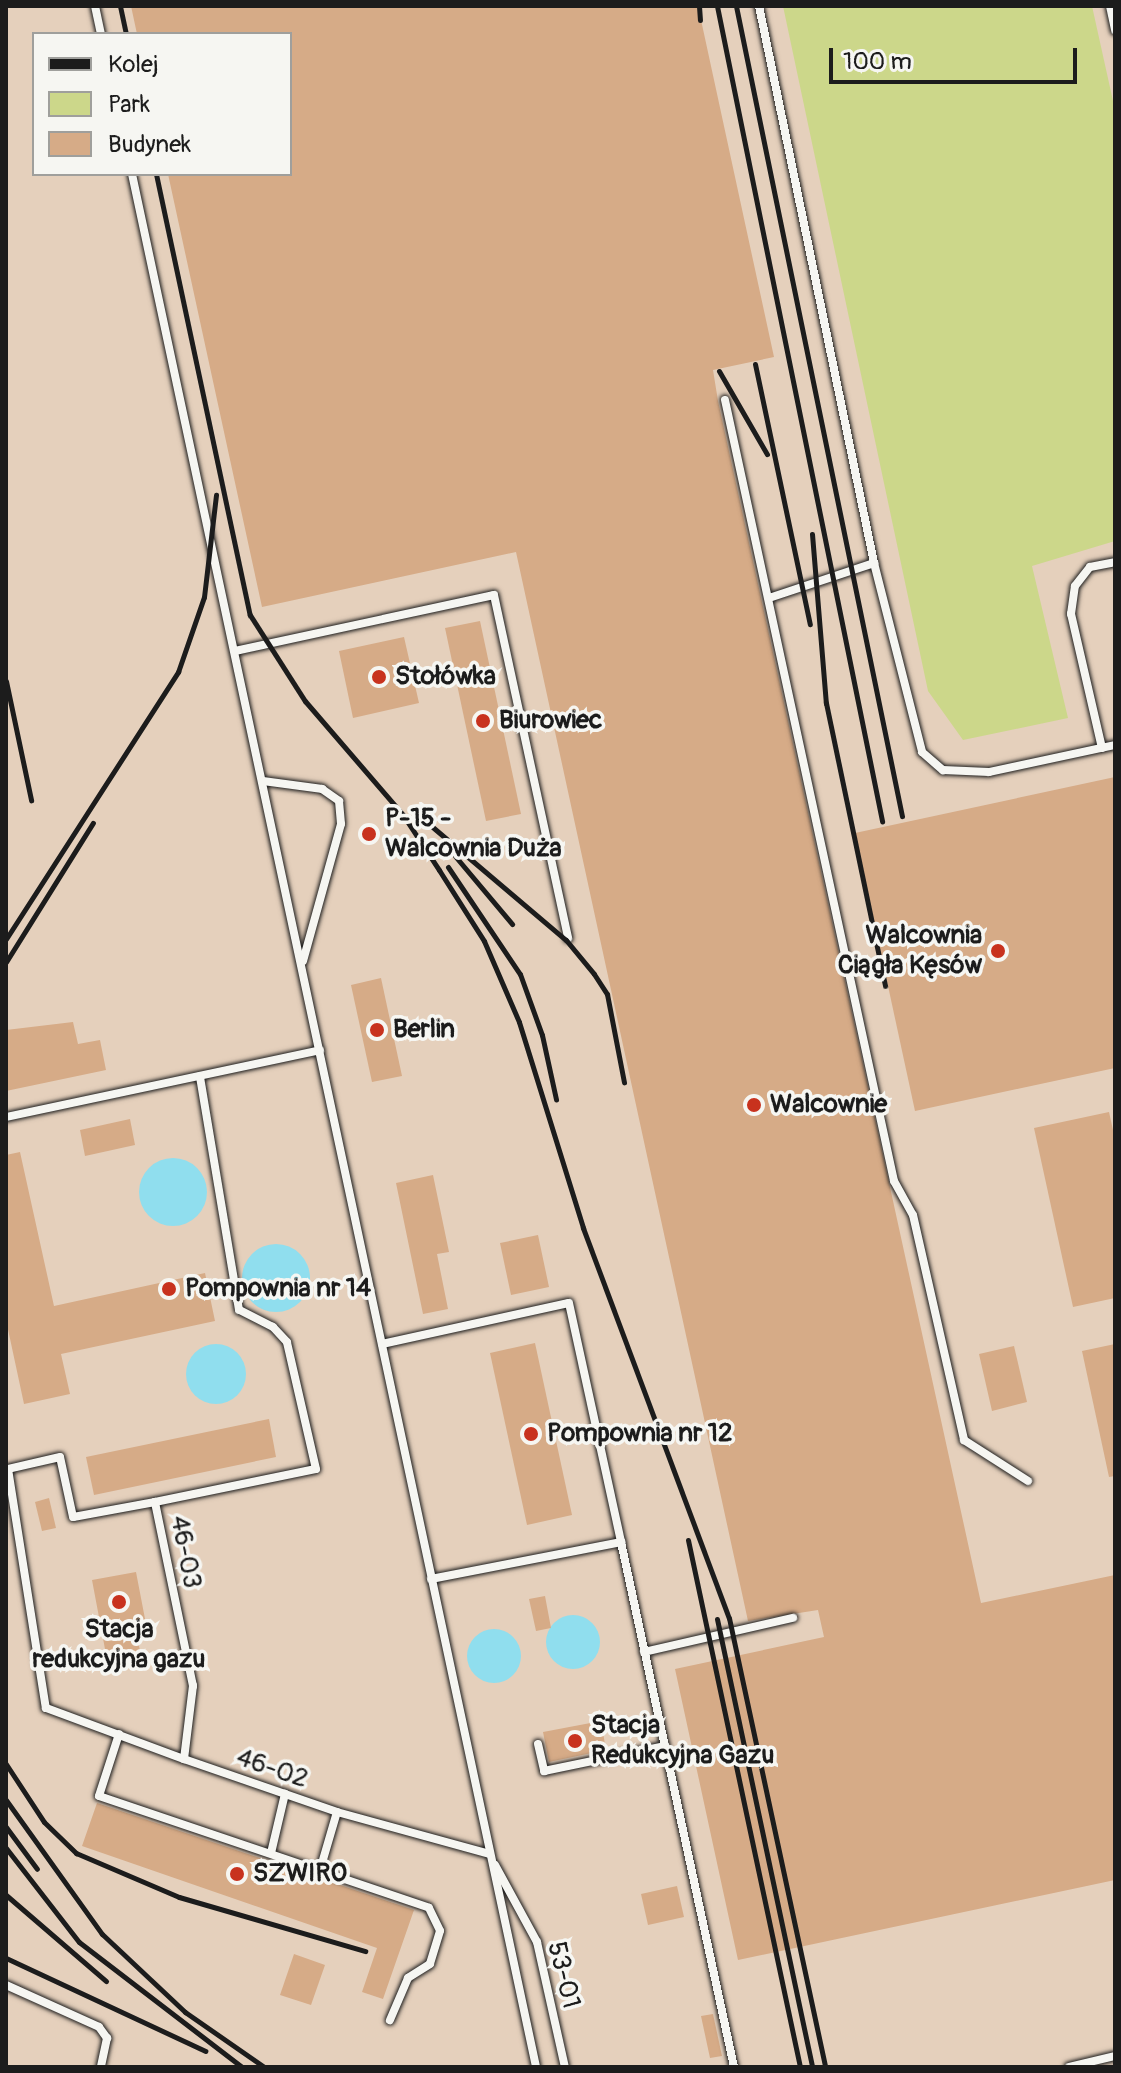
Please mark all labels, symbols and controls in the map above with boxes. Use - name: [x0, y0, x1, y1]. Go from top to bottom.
- legend: [32, 32, 292, 176]
- scale bar: [833, 32, 1081, 82]
- text: 100 m: [843, 47, 912, 76]
- text: Kolej: [108, 50, 158, 79]
- text: Park: [108, 90, 150, 119]
- text: Budynek: [108, 130, 191, 159]
- place label: Stołówka: [395, 661, 496, 693]
- marker: Stołówka: [370, 668, 388, 686]
- place label: Biurowiec: [499, 705, 602, 737]
- marker: Biurowiec: [474, 712, 492, 730]
- place label: P-15 - Walcownia Duża: [385, 803, 562, 864]
- marker: P-15 - Walcownia Duża: [360, 825, 378, 843]
- place label: Walcownia Ciągła Kęsów: [838, 920, 982, 982]
- marker: Walcownia Ciągła Kęsów: [989, 942, 1007, 960]
- place label: Berlin: [393, 1014, 455, 1046]
- marker: Berlin: [368, 1021, 386, 1039]
- place label: Walcownie: [770, 1089, 887, 1121]
- marker: Walcownie: [745, 1096, 763, 1114]
- place label: Pompownia nr 14: [185, 1273, 371, 1305]
- marker: Pompownia nr 14: [160, 1280, 178, 1298]
- place label: Pompownia nr 12: [547, 1418, 733, 1450]
- marker: Pompownia nr 12: [522, 1425, 540, 1443]
- street label: 46-03: [163, 1513, 207, 1591]
- marker: Stacja redukcyjna gazu: [110, 1593, 128, 1611]
- place label: Stacja redukcyjna gazu: [33, 1614, 205, 1676]
- place label: Stacja Redukcyjna Gazu: [591, 1710, 774, 1772]
- marker: Stacja Redukcyjna Gazu: [566, 1732, 584, 1750]
- street label: 46-02: [232, 1742, 312, 1796]
- place label: SZWIRO: [253, 1858, 347, 1890]
- marker: SZWIRO: [228, 1865, 246, 1883]
- street label: 53-01: [540, 1938, 586, 2012]

